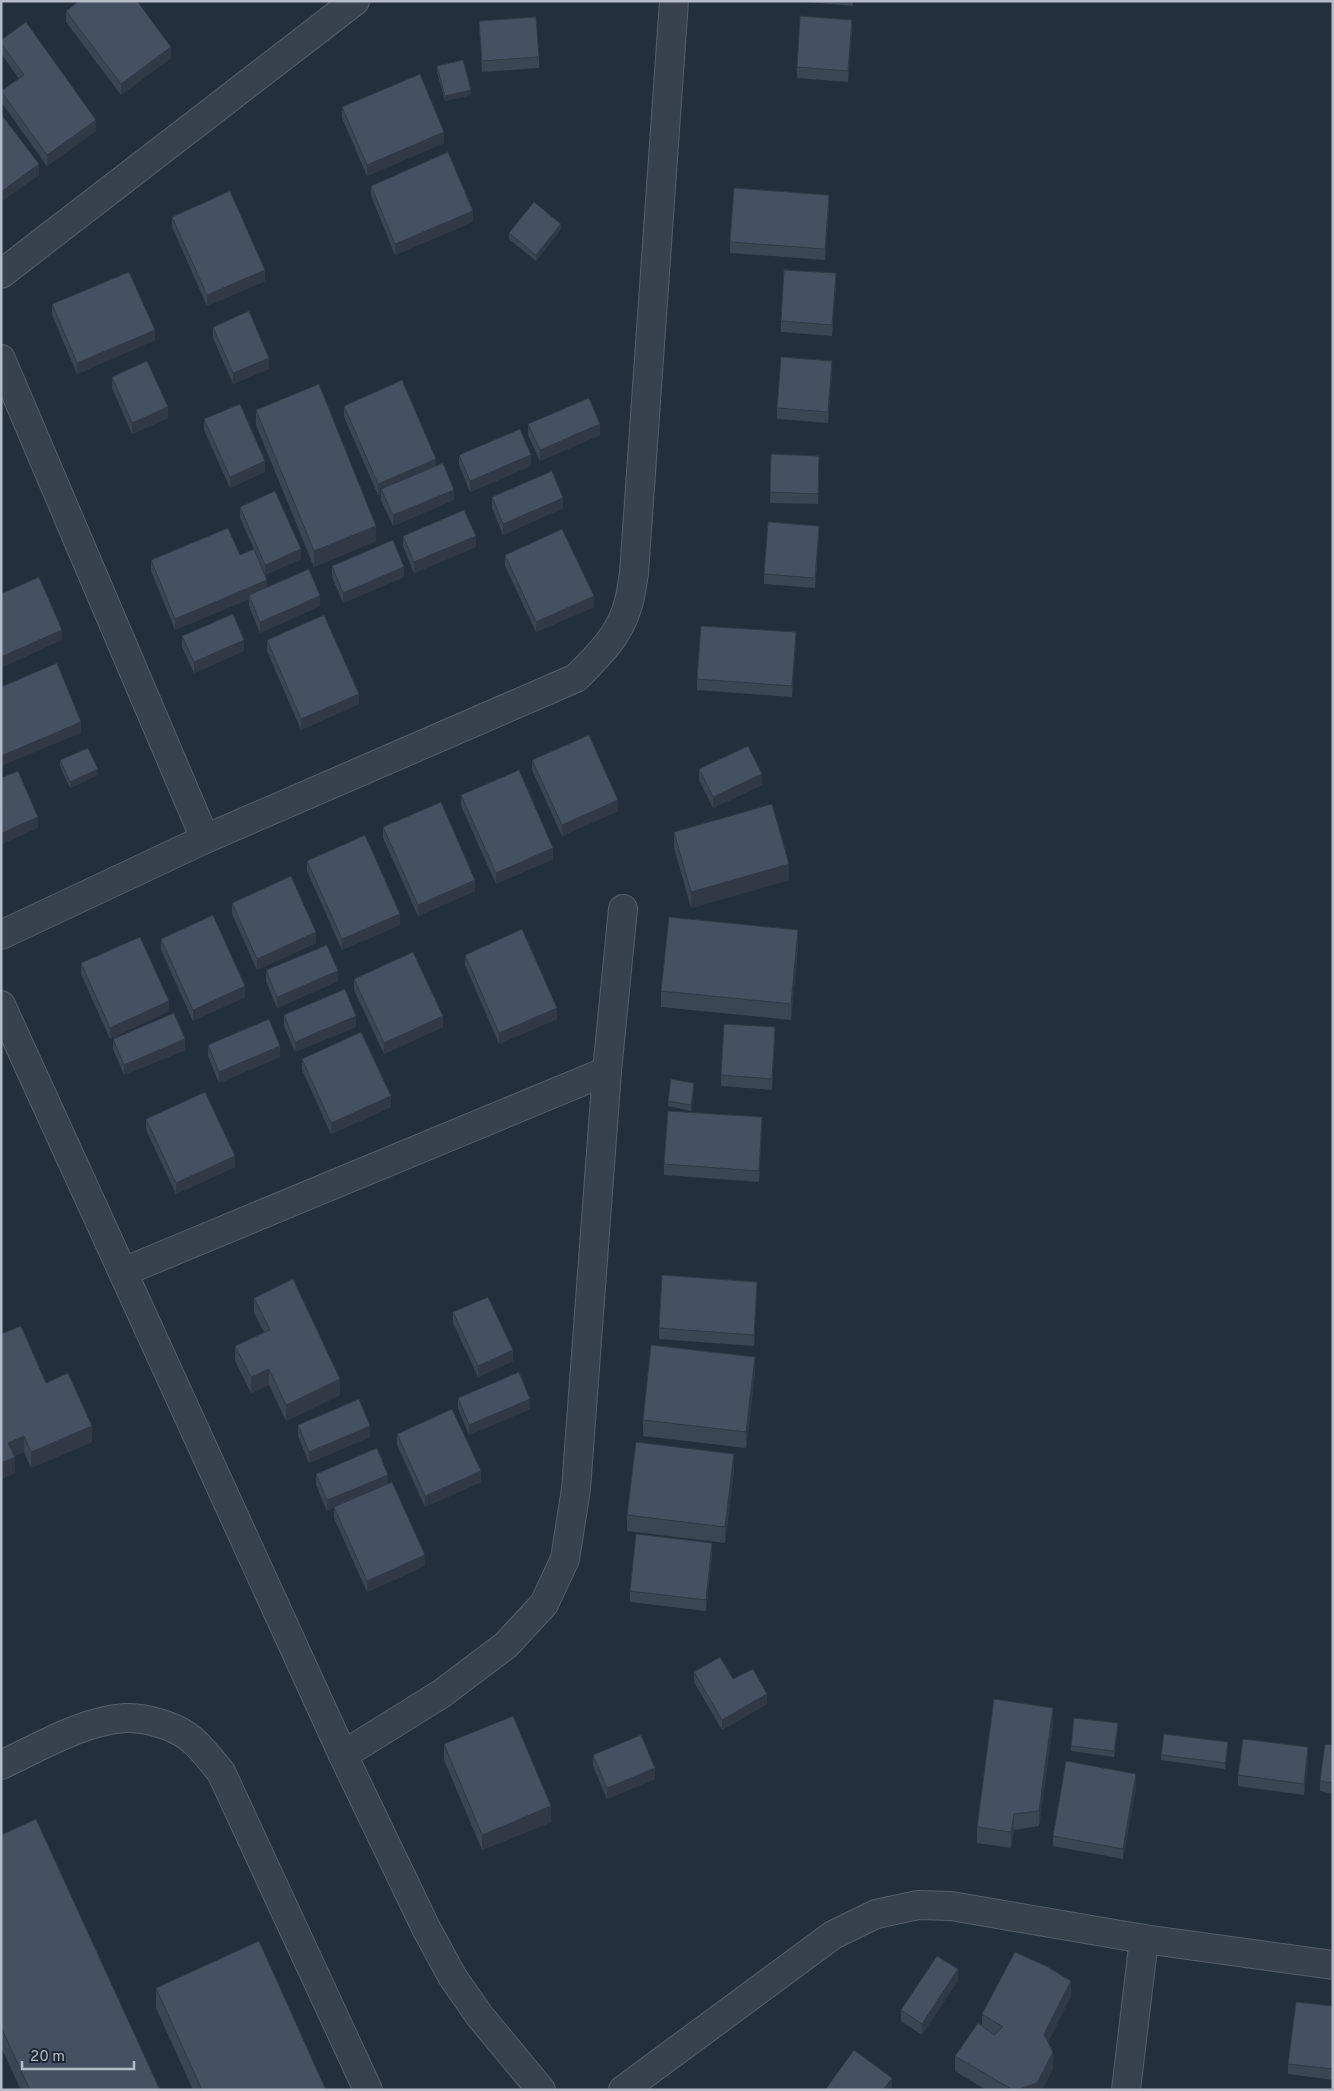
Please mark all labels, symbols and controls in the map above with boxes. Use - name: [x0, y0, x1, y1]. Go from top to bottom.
- scale bar: [22, 2038, 135, 2070]
- text: 20 m: [30, 2048, 65, 2067]

